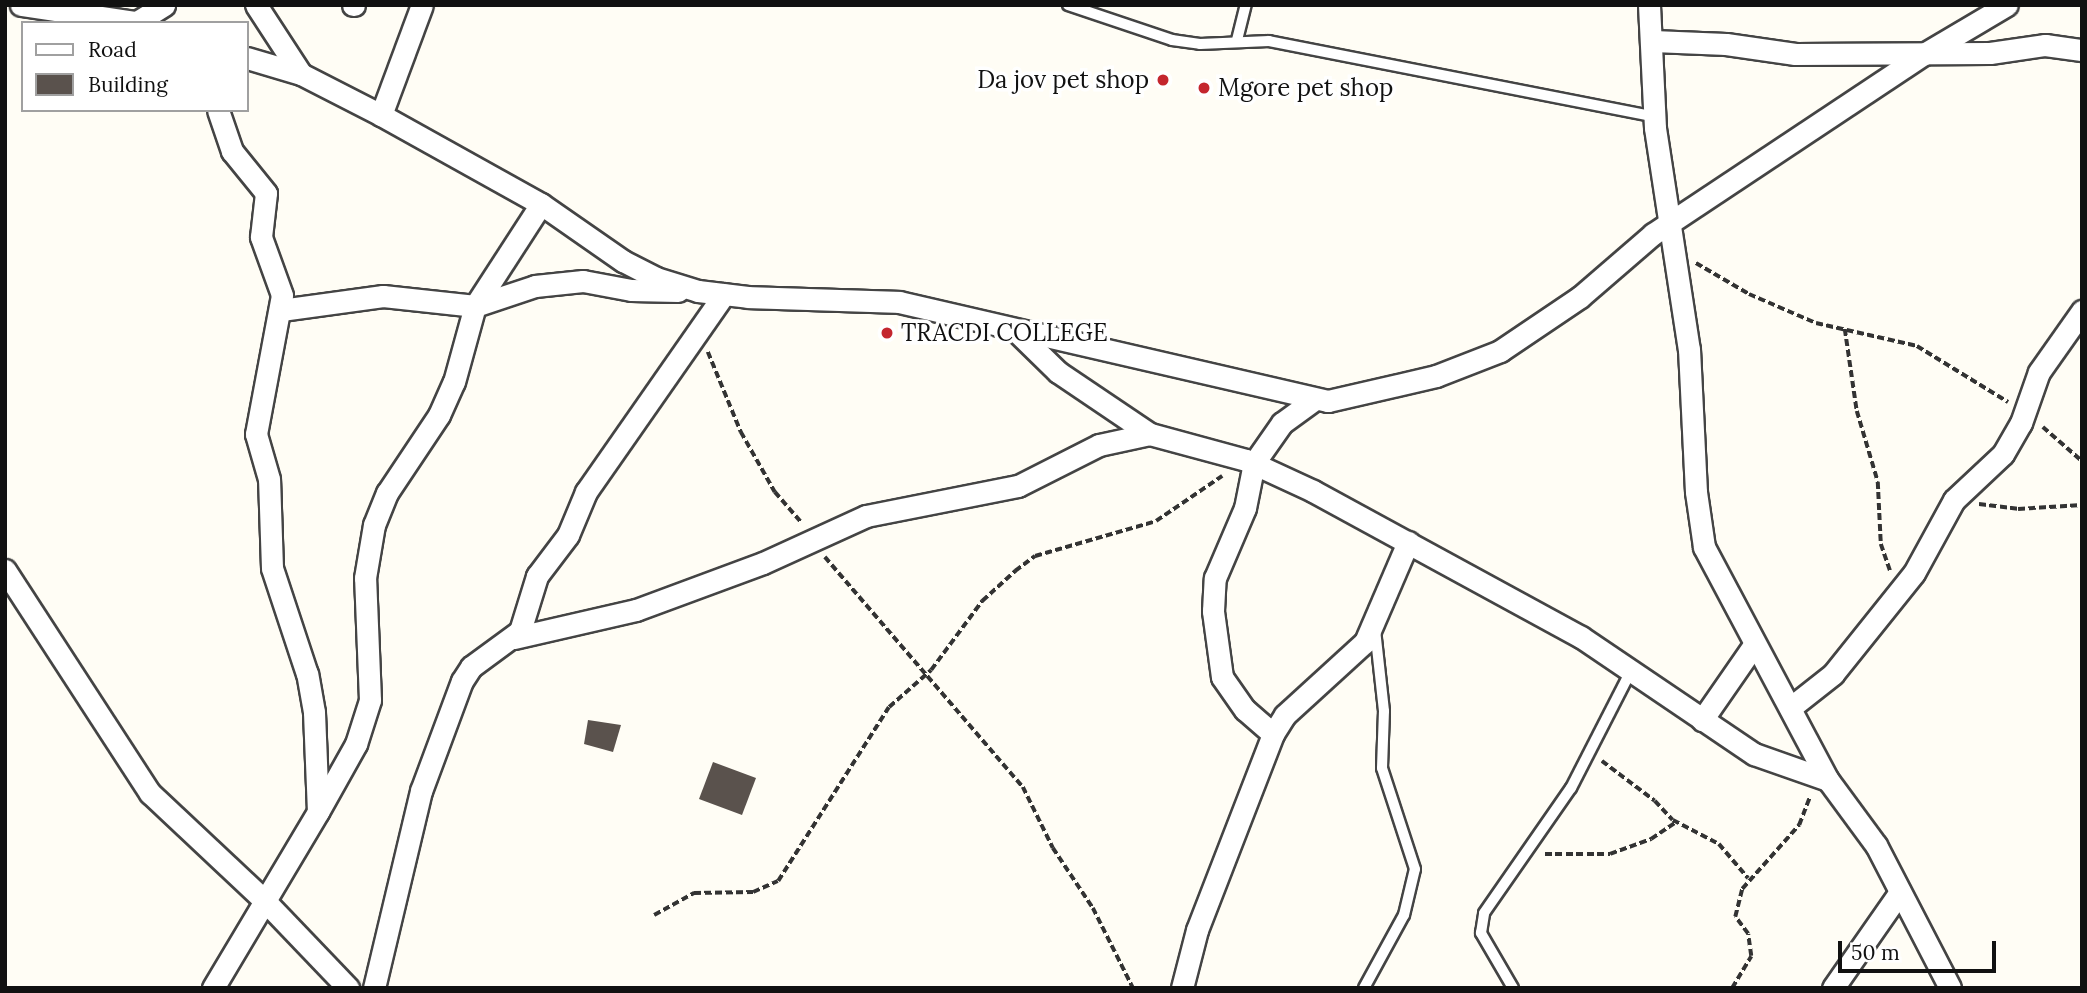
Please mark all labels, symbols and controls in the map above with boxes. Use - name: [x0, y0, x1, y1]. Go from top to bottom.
- legend: [21, 21, 248, 112]
- text: Road: [88, 36, 137, 63]
- place label: Da jov pet shop: [977, 66, 1149, 94]
- text: Building: [88, 71, 168, 98]
- marker: Da jov pet shop: [1155, 72, 1171, 88]
- place label: Mgore pet shop: [1218, 74, 1393, 102]
- marker: Mgore pet shop: [1196, 80, 1212, 96]
- place label: TRACDI COLLEGE: [901, 319, 1108, 347]
- marker: TRACDI COLLEGE: [879, 325, 895, 341]
- scale bar: [1842, 926, 2000, 970]
- text: 50 m: [1851, 939, 1900, 966]

